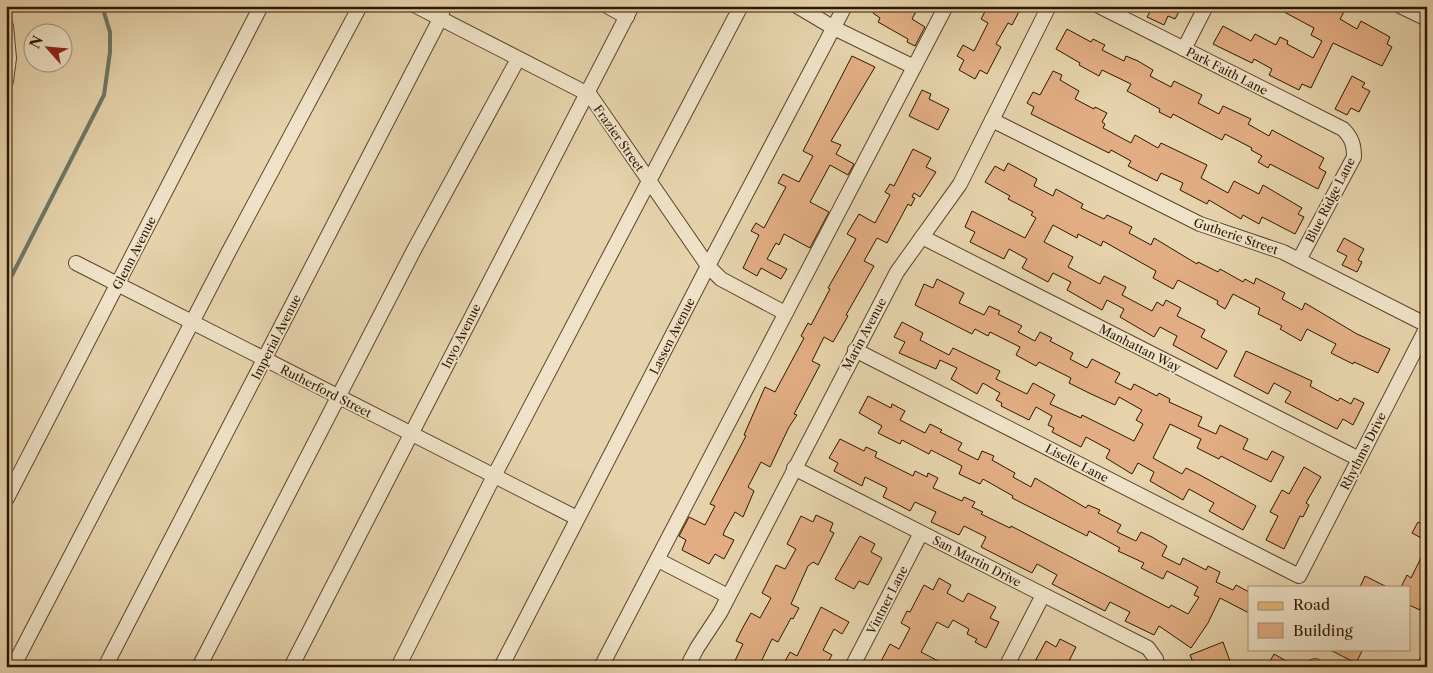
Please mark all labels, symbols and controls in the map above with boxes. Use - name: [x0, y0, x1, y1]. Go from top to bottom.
- north arrow: [22, 22, 72, 72]
- text: N: [26, 33, 47, 52]
- street label: Park Faith Lane: [1184, 44, 1271, 98]
- street label: Frazier Street: [591, 102, 648, 175]
- street label: Blue Ridge Lane: [1302, 155, 1358, 245]
- street label: Glenn Avenue: [109, 214, 159, 292]
- street label: Gutherie Street: [1192, 215, 1281, 258]
- street label: Imperial Avenue: [248, 292, 304, 382]
- street label: Lassen Avenue: [646, 295, 698, 377]
- street label: Marin Avenue: [839, 295, 890, 373]
- street label: Inyo Avenue: [438, 301, 484, 371]
- street label: Manhattan Way: [1097, 321, 1184, 375]
- street label: Rutherford Street: [278, 361, 375, 421]
- street label: Rhythms Drive: [1337, 409, 1389, 492]
- street label: Liselle Lane: [1043, 441, 1111, 485]
- street label: San Martin Drive: [930, 532, 1024, 590]
- street label: Vintner Lane: [863, 563, 911, 638]
- legend: [1248, 586, 1410, 650]
- text: Road: [1293, 595, 1330, 614]
- text: Building: [1293, 621, 1353, 640]

